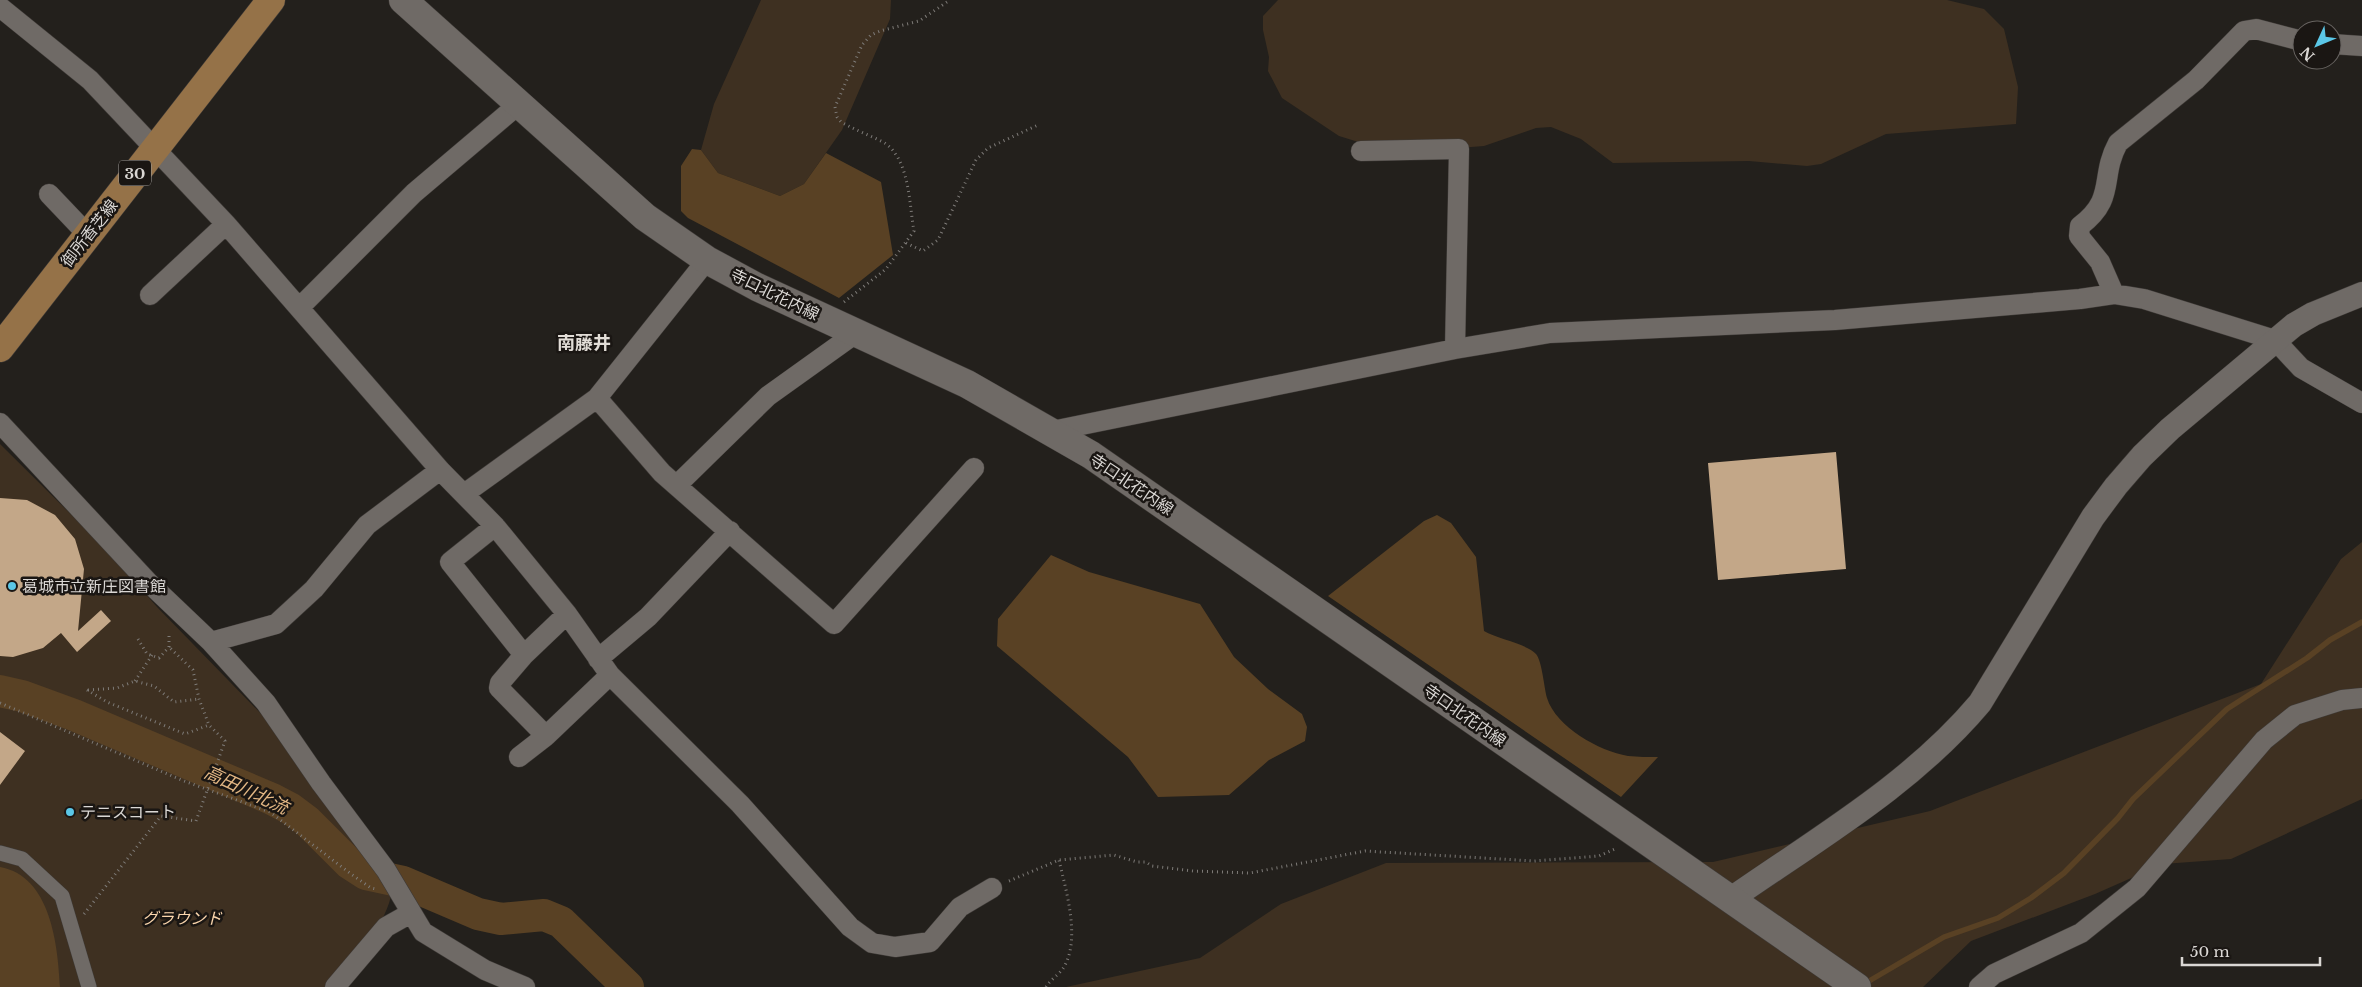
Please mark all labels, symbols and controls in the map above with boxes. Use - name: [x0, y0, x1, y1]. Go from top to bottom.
- north arrow: [2292, 20, 2342, 70]
- text: N: [2297, 43, 2319, 65]
- road number: 30: [119, 160, 151, 186]
- street label: 御所香芝線: [56, 195, 122, 271]
- street label: 寺口北花内線: [727, 264, 823, 324]
- district label: 南藤井: [557, 332, 611, 354]
- street label: 寺口北花内線: [1087, 449, 1177, 519]
- place label: 葛城市立新庄図書館: [22, 576, 166, 596]
- marker: 葛城市立新庄図書館: [6, 580, 18, 592]
- street label: 寺口北花内線: [1420, 679, 1510, 751]
- water label: 高田川北流: [201, 761, 294, 820]
- place label: テニスコート: [80, 802, 176, 822]
- marker: テニスコート: [64, 806, 76, 818]
- park label: グラウンド: [142, 908, 223, 928]
- scale bar: [2182, 934, 2320, 966]
- text: 50 m: [2190, 942, 2230, 961]

